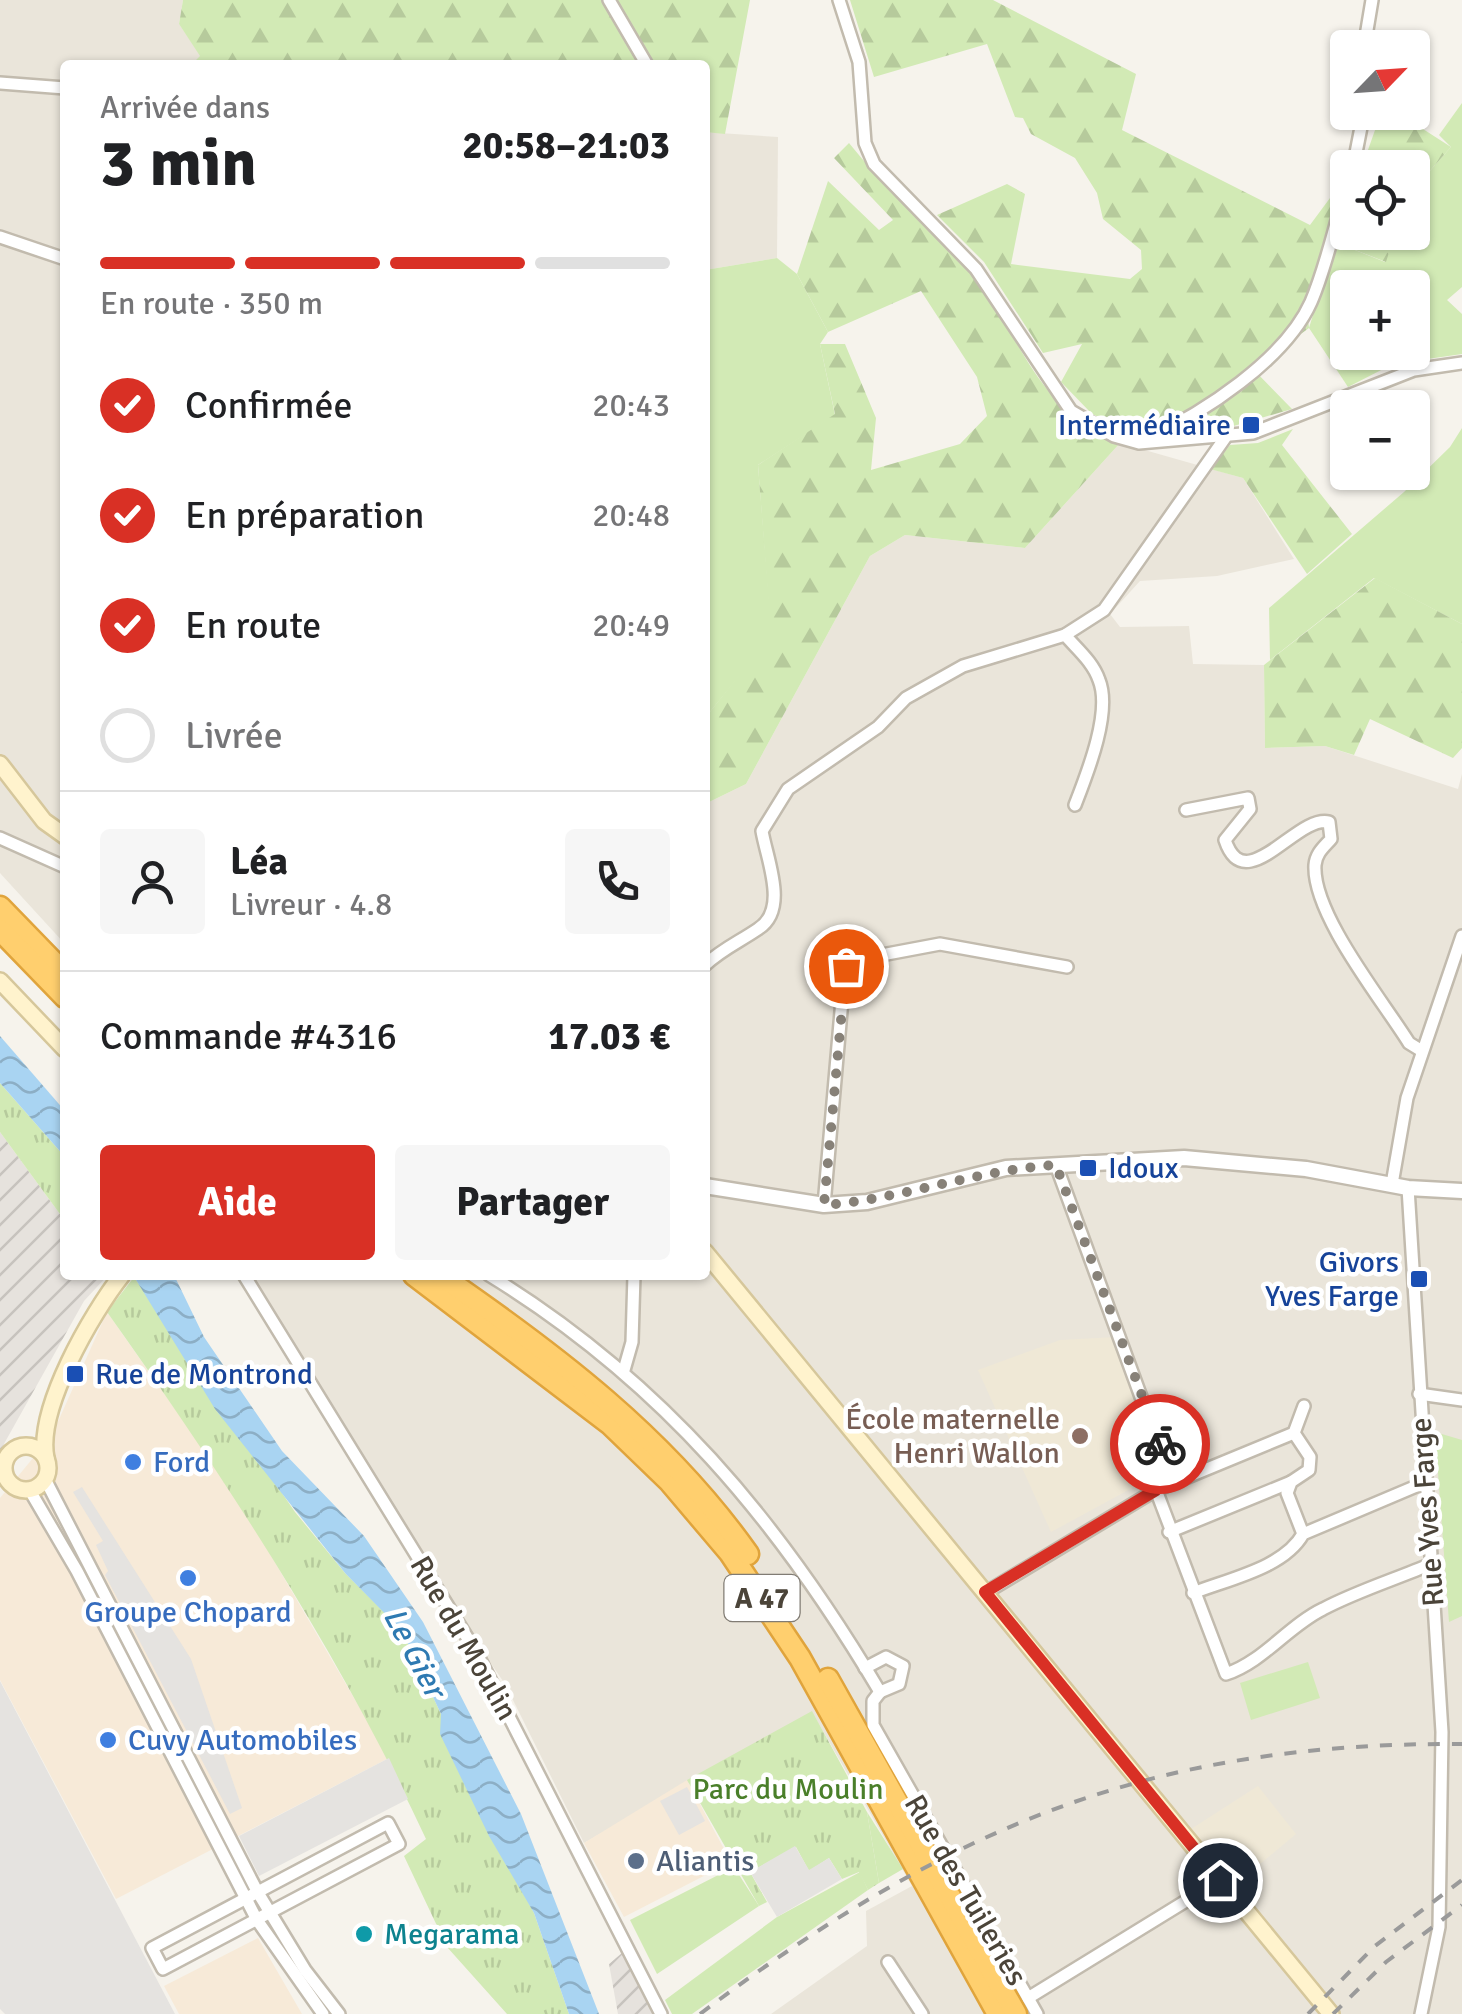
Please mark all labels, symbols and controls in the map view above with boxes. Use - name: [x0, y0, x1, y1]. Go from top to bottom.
- north arrow: [1330, 30, 1430, 130]
- map controls: [1330, 30, 1430, 490]
- text: Arrivée dans: [100, 88, 270, 127]
- text: 20:58–21:03: [462, 122, 670, 169]
- text: 3 min: [100, 124, 257, 204]
- button: locate: [1330, 150, 1430, 250]
- button: +: [1330, 270, 1430, 370]
- text: En route · 350 m: [100, 284, 323, 323]
- icon: check: [100, 378, 155, 433]
- text: Confirmée: [185, 382, 353, 429]
- text: 20:43: [592, 386, 670, 425]
- button: −: [1330, 390, 1430, 490]
- place label: Intermédiaire: [1058, 407, 1231, 444]
- marker: Intermédiaire: [1240, 414, 1262, 436]
- icon: check: [100, 488, 155, 543]
- text: En préparation: [185, 492, 424, 539]
- text: 20:48: [592, 496, 670, 535]
- icon: check: [100, 598, 155, 653]
- text: En route: [185, 602, 321, 649]
- text: 20:49: [592, 606, 670, 645]
- text: Livrée: [185, 712, 283, 759]
- button: person: [100, 829, 205, 934]
- button: phone: [565, 829, 670, 934]
- text: Léa: [230, 838, 288, 885]
- text: Livreur · 4.8: [230, 885, 392, 924]
- pin: [804, 924, 889, 1009]
- icon: bag: [819, 939, 874, 994]
- text: Commande #4316: [100, 1013, 397, 1060]
- text: 17.03 €: [548, 1013, 670, 1060]
- button: Aide: [100, 1145, 375, 1260]
- button: Partager: [395, 1145, 670, 1260]
- place label: Idoux: [1108, 1150, 1179, 1187]
- marker: Idoux: [1077, 1157, 1099, 1179]
- place label: Givors Yves Farge: [1265, 1244, 1399, 1315]
- marker: Givors Yves Farge: [1408, 1268, 1430, 1290]
- place label: Rue de Montrond: [95, 1356, 313, 1393]
- marker: Rue de Montrond: [64, 1363, 86, 1385]
- courier: [1110, 1394, 1210, 1494]
- place label: École maternelle Henri Wallon: [845, 1401, 1060, 1472]
- street label: Rue Yves Farge: [1402, 1416, 1453, 1608]
- icon: bike: [1133, 1417, 1188, 1472]
- marker: École maternelle Henri Wallon: [1069, 1425, 1091, 1447]
- place label: Ford: [153, 1444, 210, 1481]
- marker: Ford: [122, 1451, 144, 1473]
- street label: Rue du Moulin: [402, 1549, 525, 1727]
- marker: Groupe Chopard: [177, 1567, 199, 1589]
- road number: A 47: [724, 1575, 800, 1621]
- place label: Groupe Chopard: [84, 1594, 292, 1631]
- water label: Le Gier: [375, 1601, 456, 1707]
- place label: Cuvy Automobiles: [128, 1722, 357, 1759]
- marker: Cuvy Automobiles: [97, 1729, 119, 1751]
- park label: Parc du Moulin: [692, 1771, 884, 1808]
- street label: Rue des Tuileries: [896, 1788, 1035, 1992]
- pin: [1178, 1838, 1263, 1923]
- place label: Aliantis: [656, 1843, 754, 1880]
- marker: Aliantis: [625, 1850, 647, 1872]
- icon: home: [1193, 1853, 1248, 1908]
- place label: Megarama: [384, 1916, 519, 1953]
- marker: Megarama: [353, 1923, 375, 1945]

